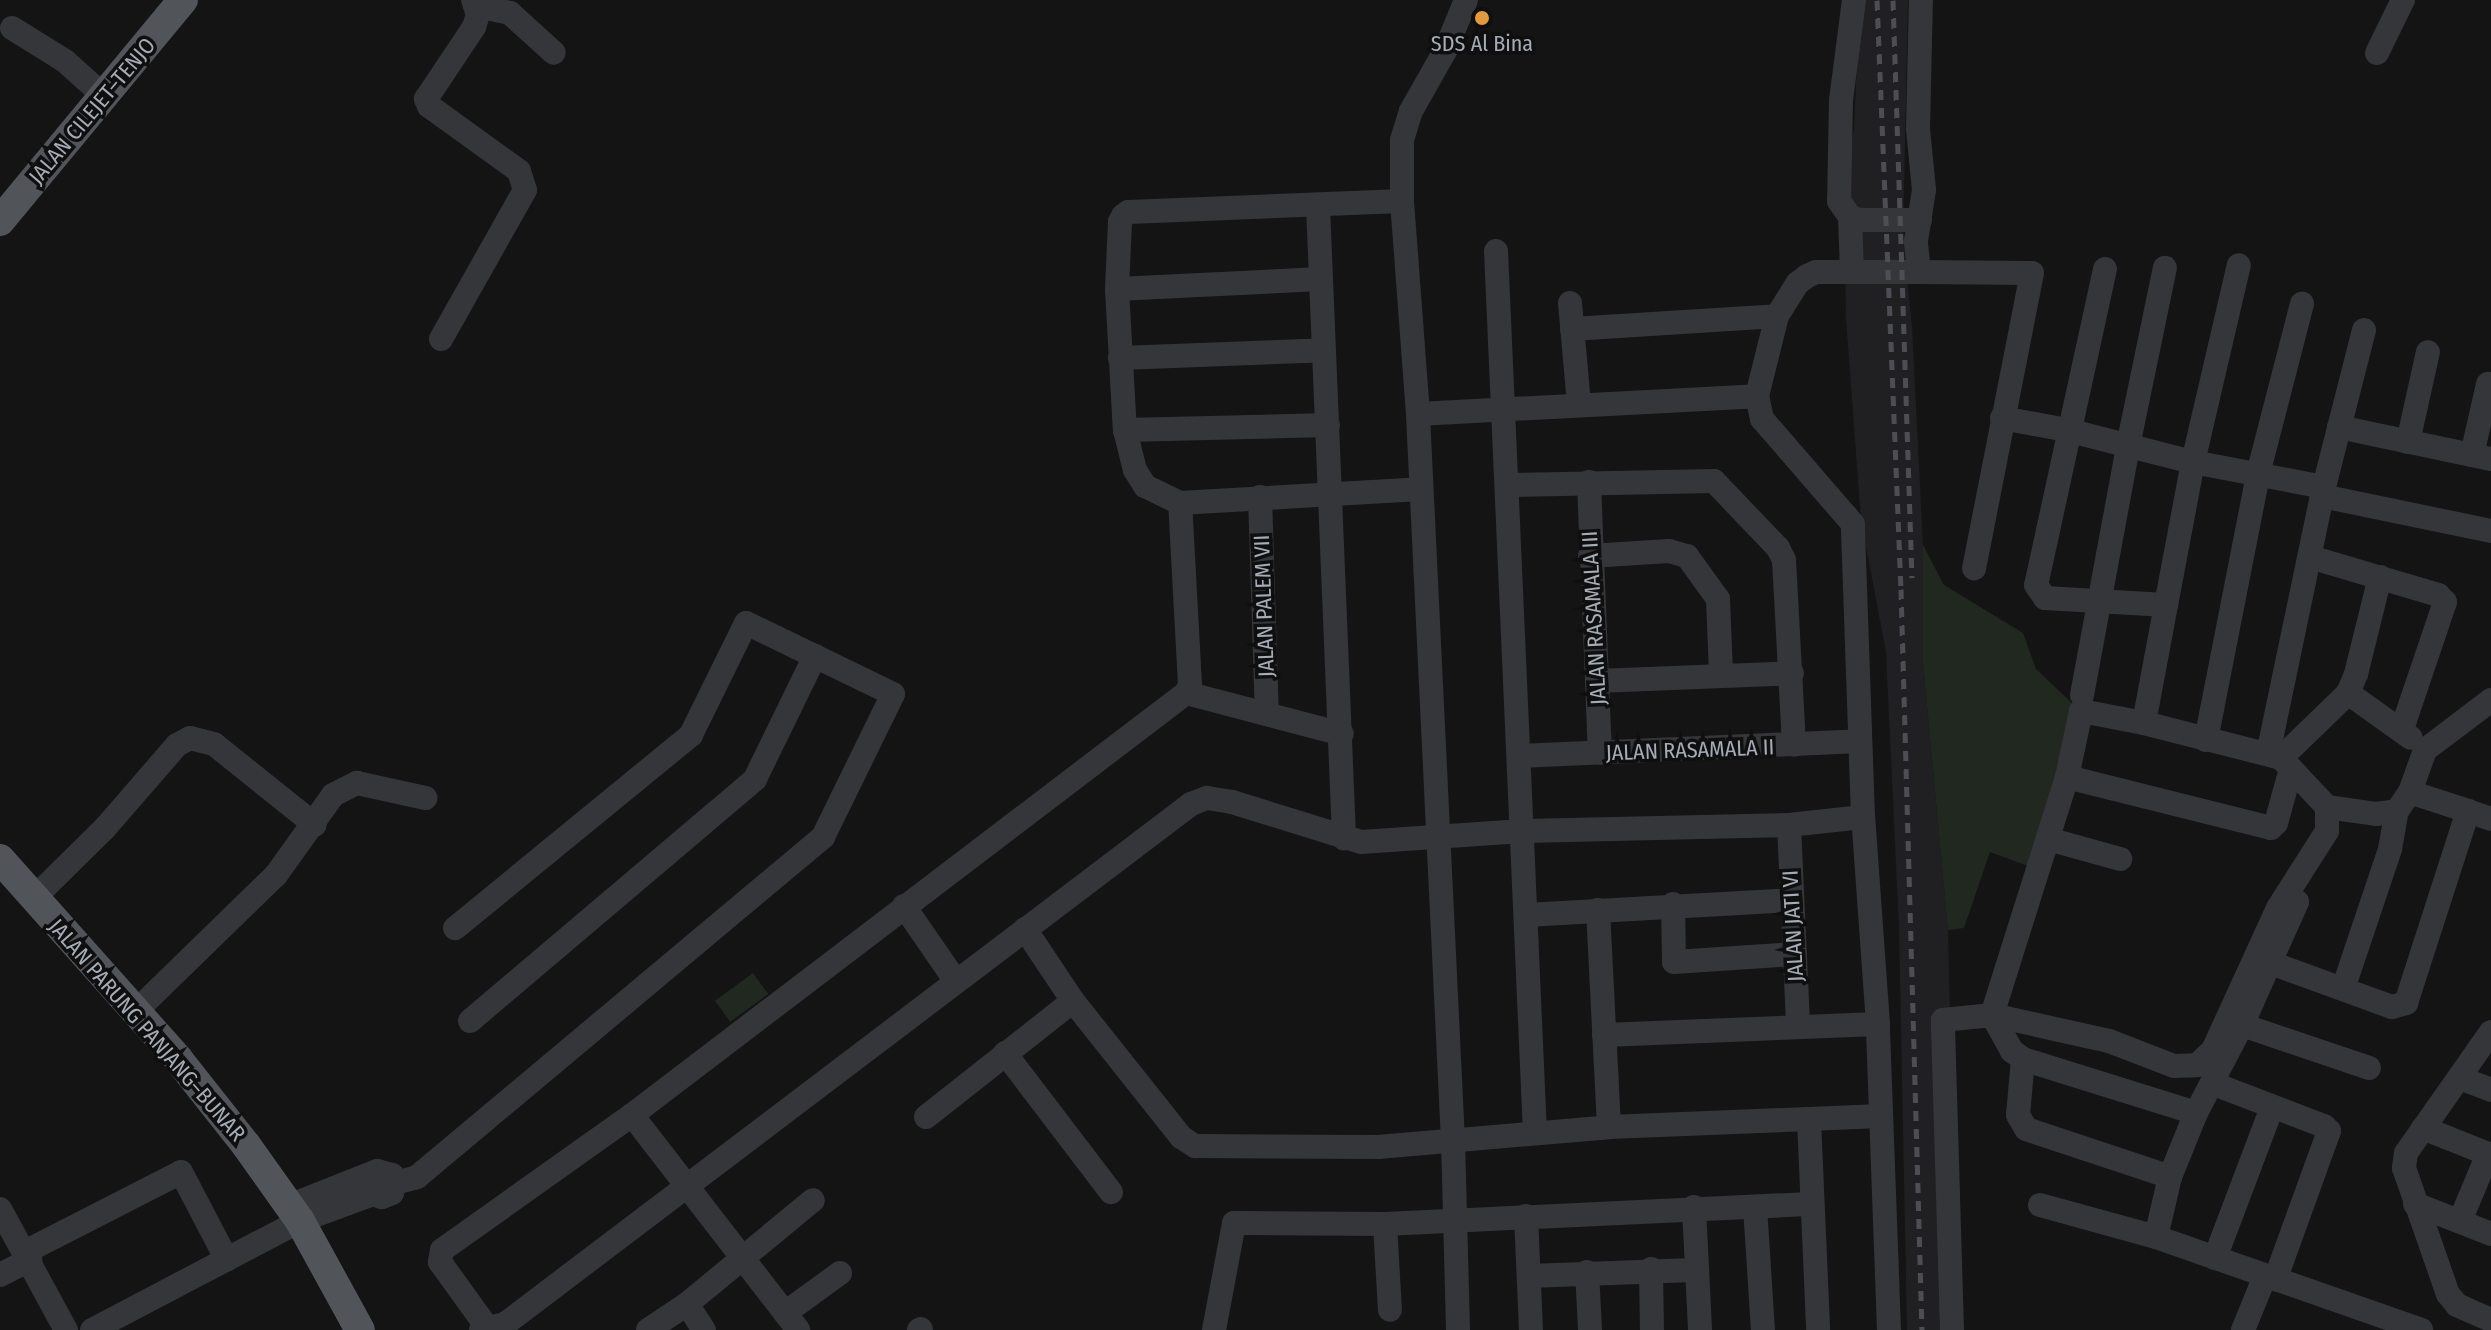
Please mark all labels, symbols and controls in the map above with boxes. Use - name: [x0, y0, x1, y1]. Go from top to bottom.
- marker: SDS Al Bina: [1473, 9, 1491, 27]
- place label: SDS Al Bina: [1431, 31, 1533, 57]
- street label: JALAN CILEJET–TENJO: [23, 33, 161, 189]
- street label: JALAN RASAMALA III: [1576, 530, 1612, 706]
- street label: JALAN PALEM VII: [1248, 534, 1280, 678]
- street label: JALAN RASAMALA II: [1605, 734, 1775, 766]
- street label: JALAN JATI VI: [1777, 869, 1809, 983]
- street label: JALAN PARUNG PANJANG–BUNAR: [43, 913, 251, 1147]

